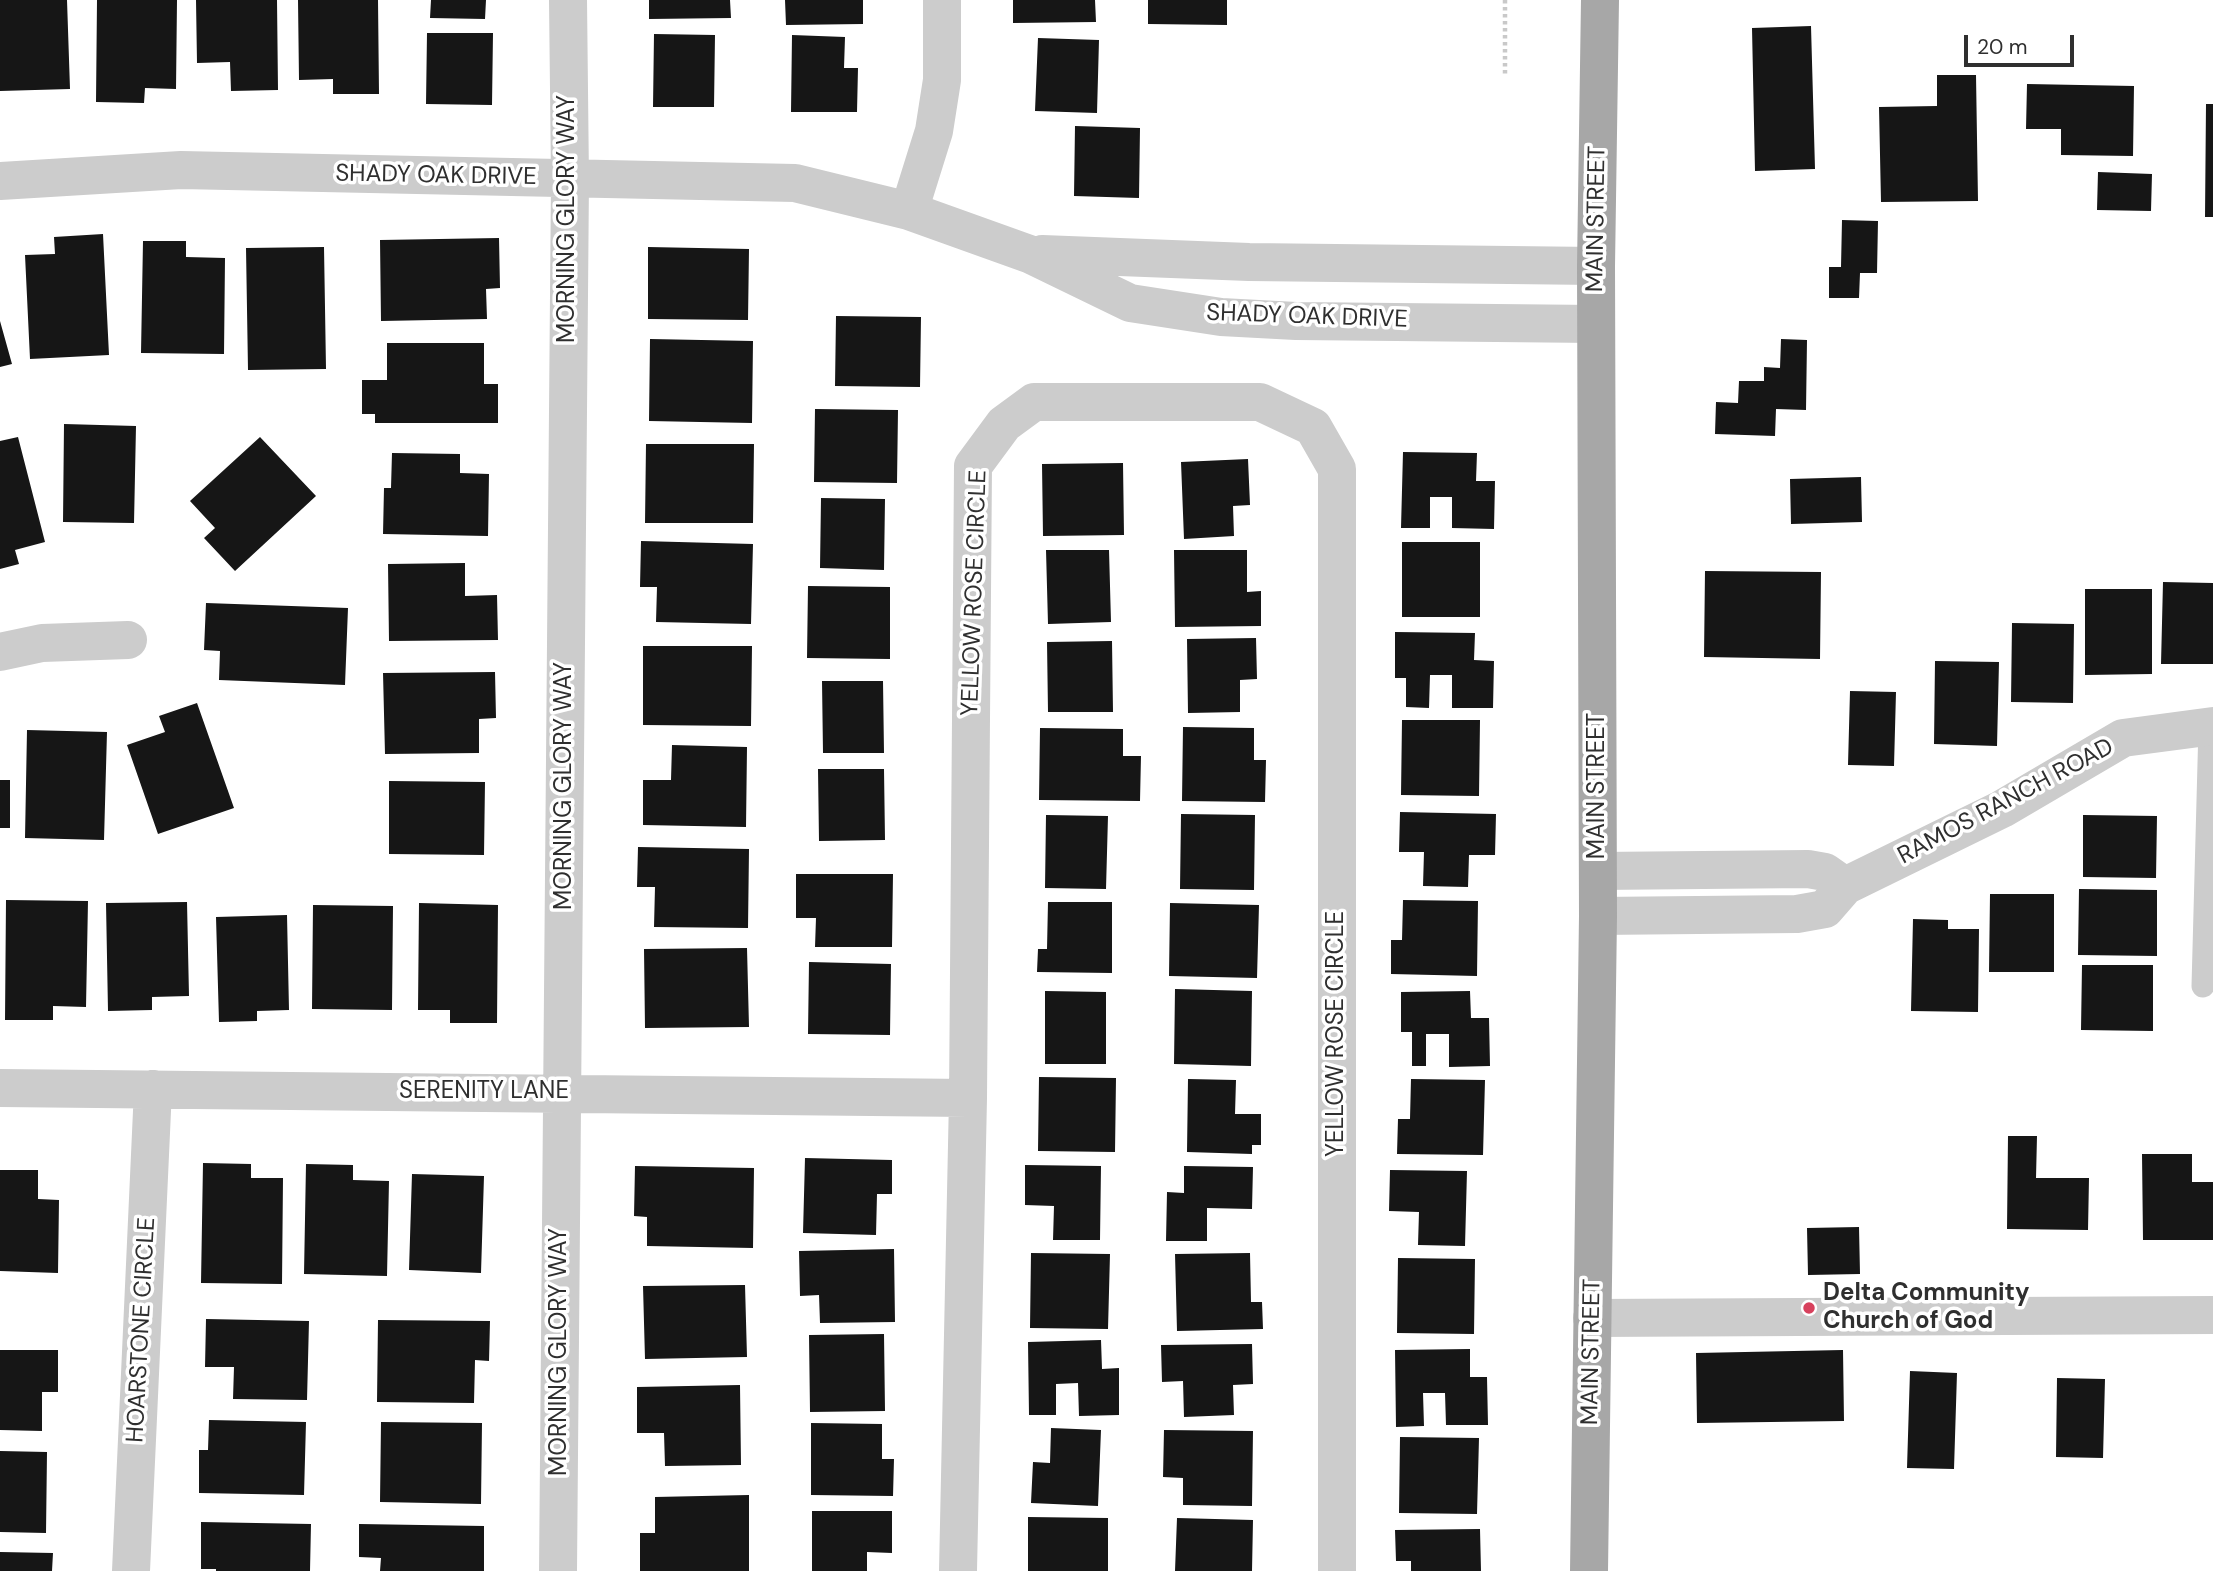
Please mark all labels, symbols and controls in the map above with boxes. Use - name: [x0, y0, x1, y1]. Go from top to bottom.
- scale bar: [1968, 21, 2078, 65]
- text: 20 m: [1977, 33, 2028, 61]
- street label: MORNING GLORY WAY: [554, 95, 582, 343]
- street label: MAIN STREET: [1581, 145, 1613, 293]
- street label: SHADY OAK DRIVE: [335, 160, 537, 192]
- street label: SHADY OAK DRIVE: [1206, 299, 1408, 335]
- street label: YELLOW ROSE CIRCLE: [956, 470, 994, 716]
- street label: MORNING GLORY WAY: [551, 662, 579, 910]
- street label: MAIN STREET: [1584, 713, 1612, 859]
- street label: RAMOS RANCH ROAD: [1893, 733, 2119, 871]
- street label: YELLOW ROSE CIRCLE: [1323, 911, 1351, 1157]
- street label: SERENITY LANE: [399, 1078, 569, 1106]
- street label: HOARSTONE CIRCLE: [122, 1217, 162, 1443]
- street label: MORNING GLORY WAY: [546, 1228, 574, 1476]
- street label: MAIN STREET: [1576, 1278, 1608, 1426]
- place label: Delta Community Church of God: [1823, 1280, 2029, 1336]
- marker: Delta Community Church of God: [1801, 1300, 1817, 1316]

